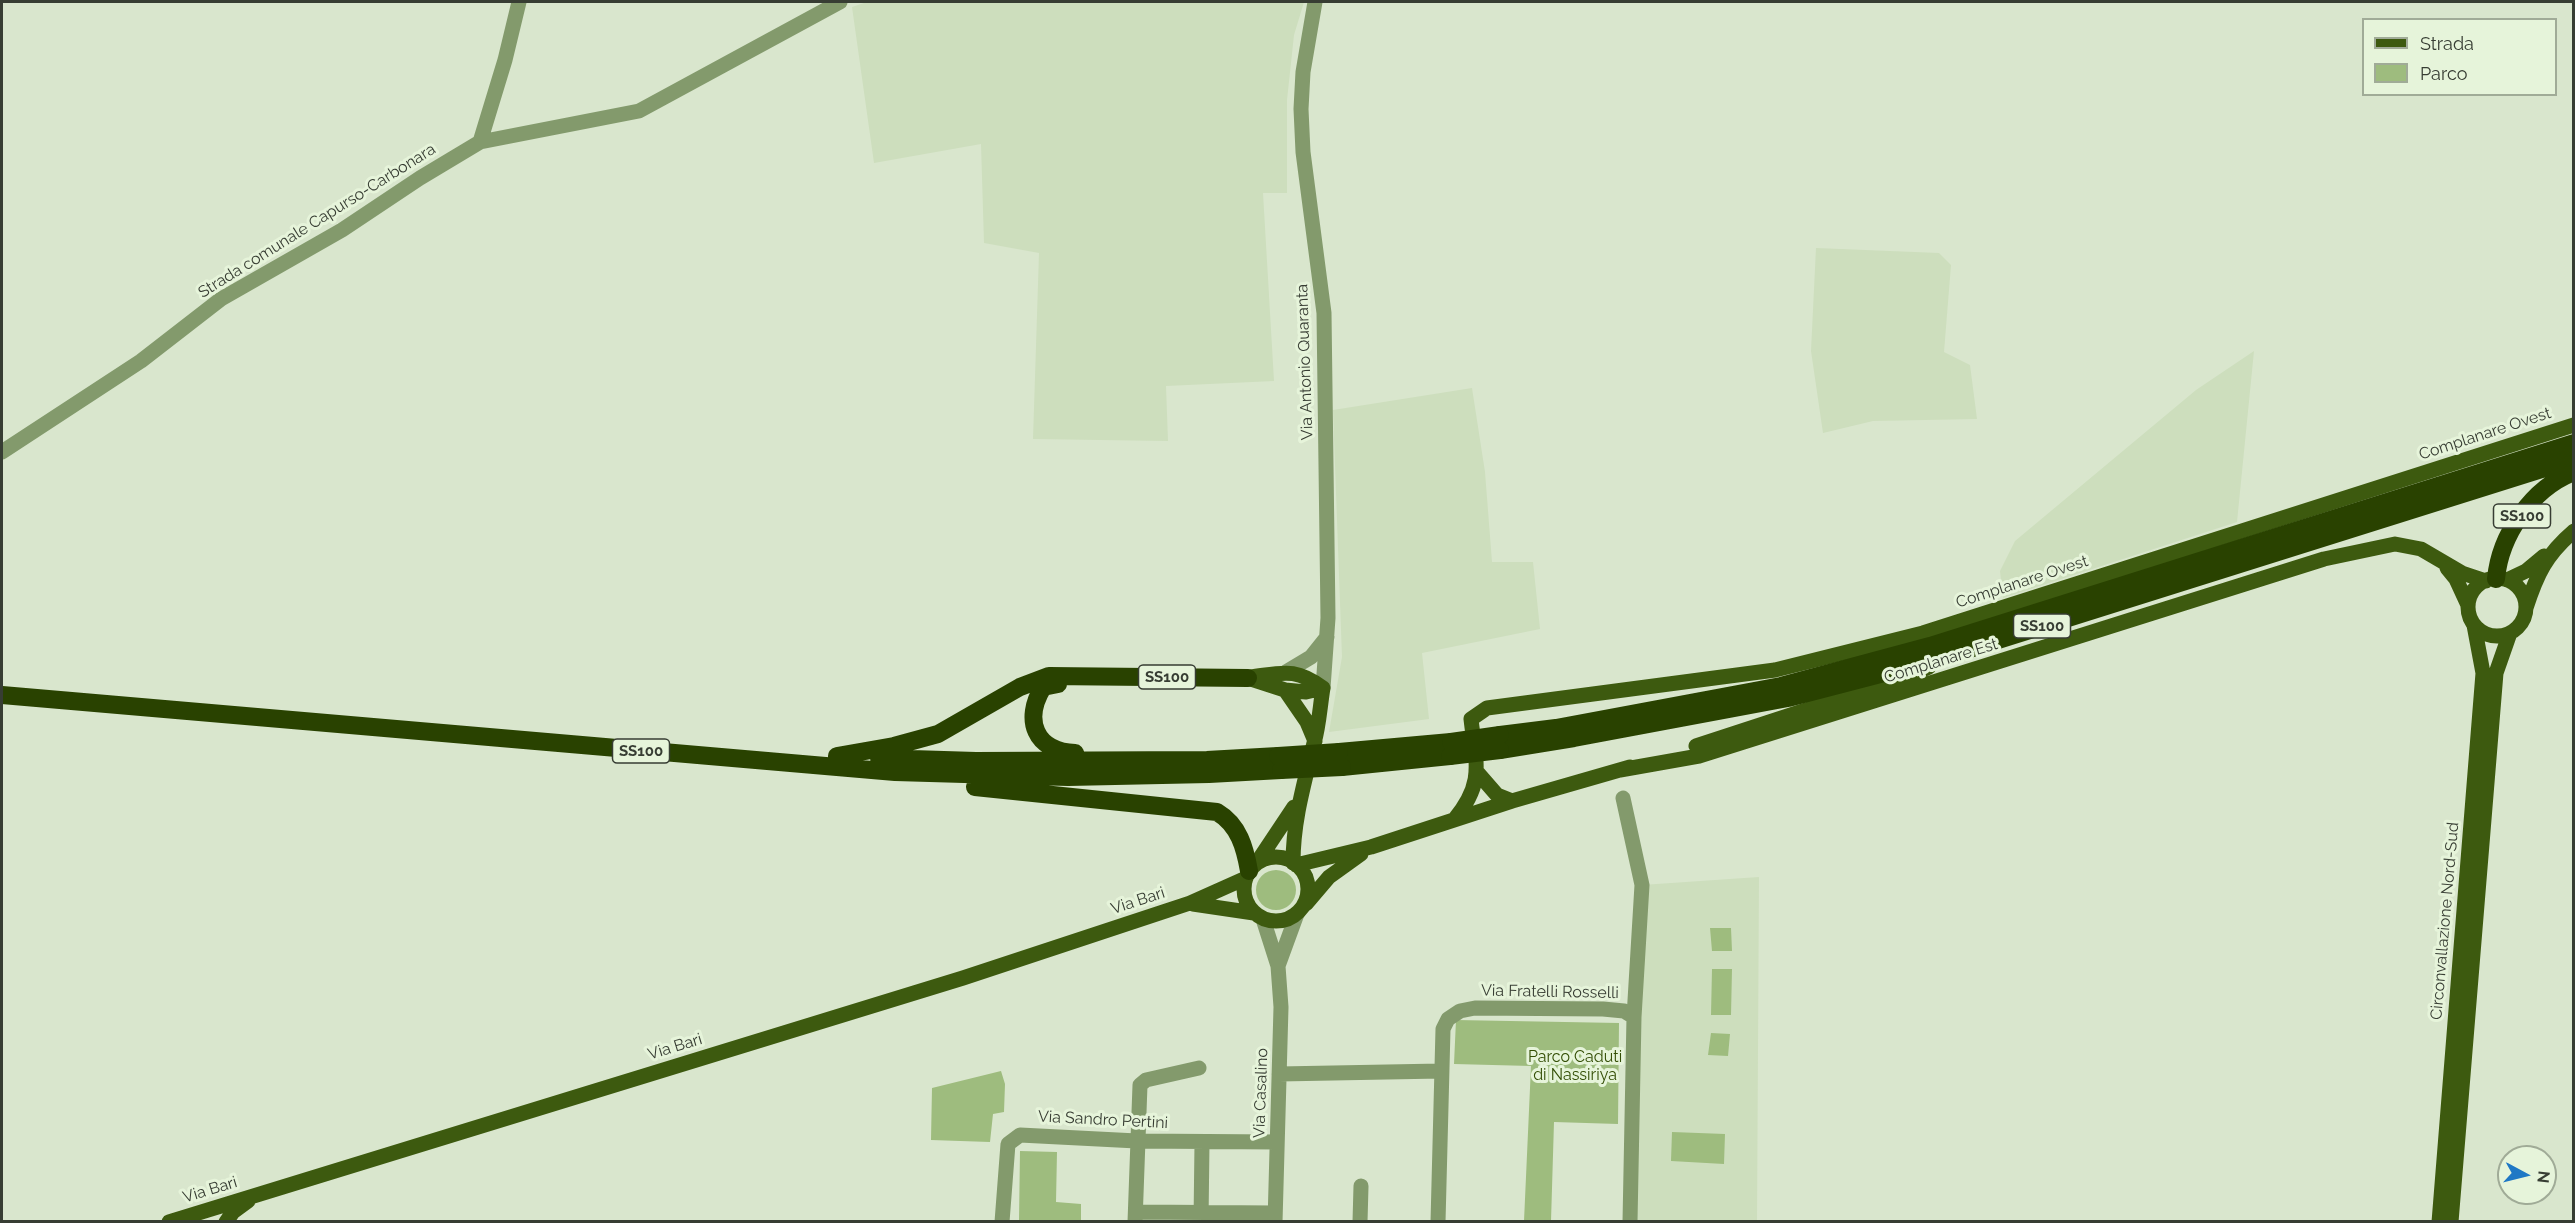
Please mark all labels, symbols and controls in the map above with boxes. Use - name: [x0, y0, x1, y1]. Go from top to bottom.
- legend: [2362, 18, 2557, 96]
- text: Strada: [2420, 33, 2474, 54]
- text: Parco: [2420, 63, 2467, 84]
- street label: Strada comunale Capurso-Carbonara: [195, 140, 439, 302]
- street label: Via Antonio Quaranta: [1293, 284, 1317, 440]
- street label: Complanare Ovest: [2417, 404, 2553, 464]
- road number: SS100: [2494, 504, 2550, 528]
- street label: Complanare Ovest: [1954, 552, 2090, 612]
- road number: SS100: [2014, 614, 2070, 638]
- street label: Complanare Est: [1882, 635, 2000, 687]
- road number: SS100: [1138, 665, 1196, 689]
- road number: SS100: [612, 739, 670, 763]
- street label: Circonvallazione Nord-Sud: [2427, 821, 2463, 1021]
- street label: Via Bari: [1109, 883, 1167, 919]
- street label: Via Fratelli Rosselli: [1481, 981, 1619, 1003]
- street label: Via Bari: [646, 1030, 704, 1064]
- park label: Parco Caduti di Nassiriya: [1528, 1047, 1622, 1085]
- street label: Via Casalino: [1250, 1048, 1272, 1138]
- street label: Via Sandro Pertini: [1037, 1107, 1169, 1133]
- north arrow: [2497, 1145, 2557, 1205]
- text: N: [2533, 1170, 2554, 1184]
- street label: Via Bari: [181, 1173, 239, 1207]

